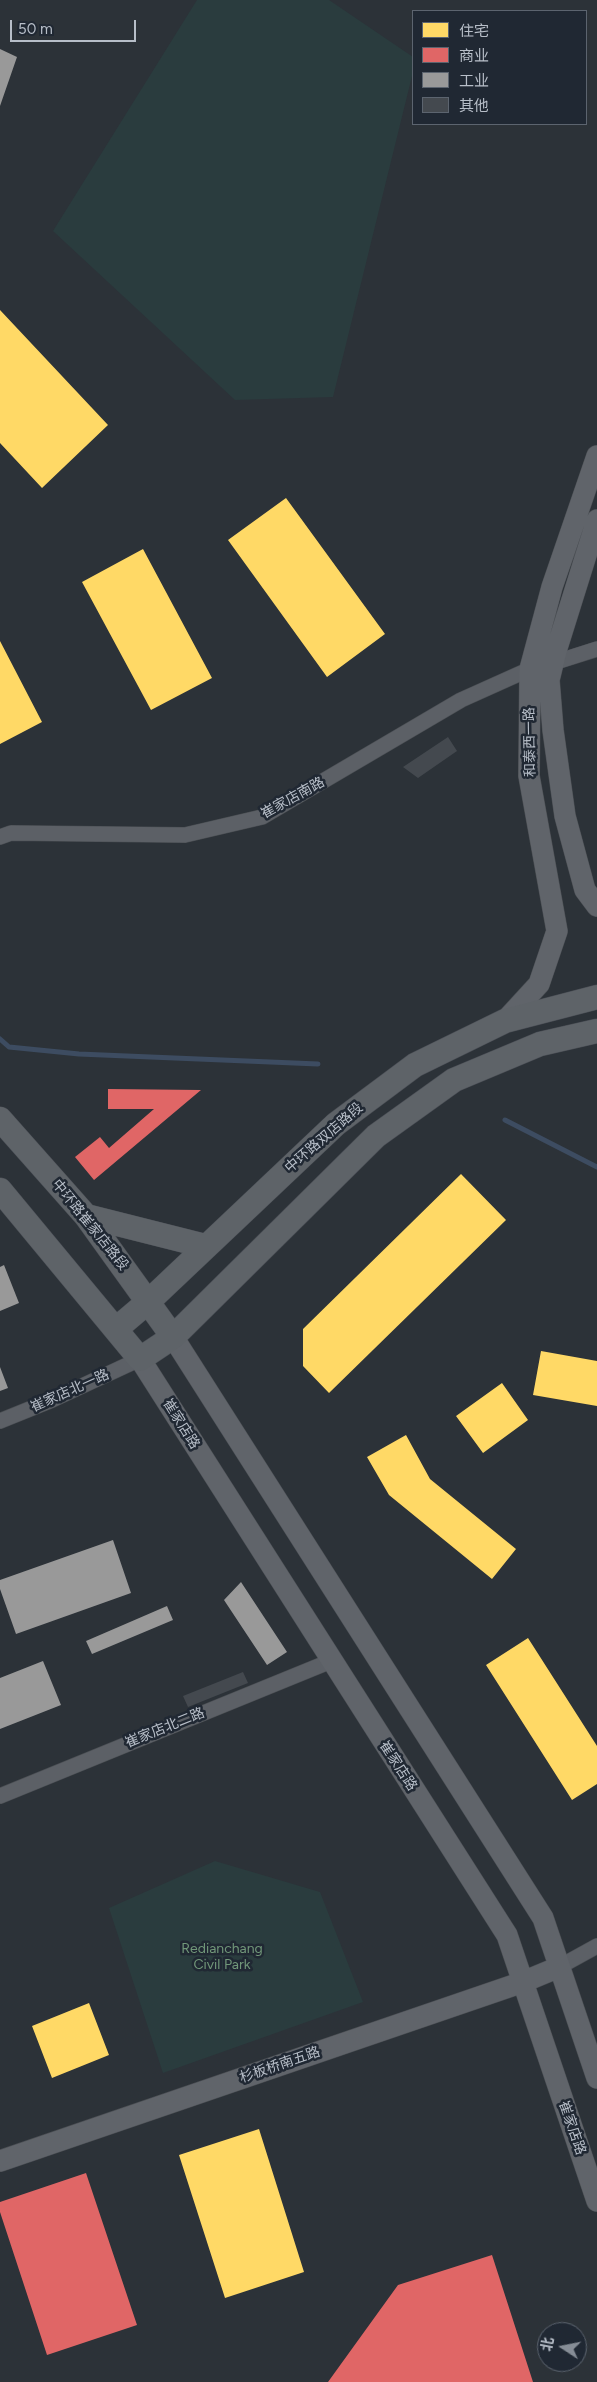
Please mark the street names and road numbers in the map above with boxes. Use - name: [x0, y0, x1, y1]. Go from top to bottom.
- street label: 和泰西一路: [521, 707, 539, 777]
- street label: 崔家店南路: [258, 774, 328, 822]
- street label: 中环路双店路段: [282, 1100, 366, 1176]
- street label: 中环路崔家店路段: [48, 1176, 132, 1274]
- street label: 崔家店北一路: [28, 1366, 112, 1416]
- street label: 崔家店路: [159, 1396, 203, 1452]
- street label: 崔家店北二路: [123, 1704, 207, 1752]
- street label: 崔家店路: [376, 1738, 420, 1794]
- street label: 杉板桥南五路: [238, 2043, 322, 2087]
- street label: 崔家店路: [555, 2099, 589, 2157]

